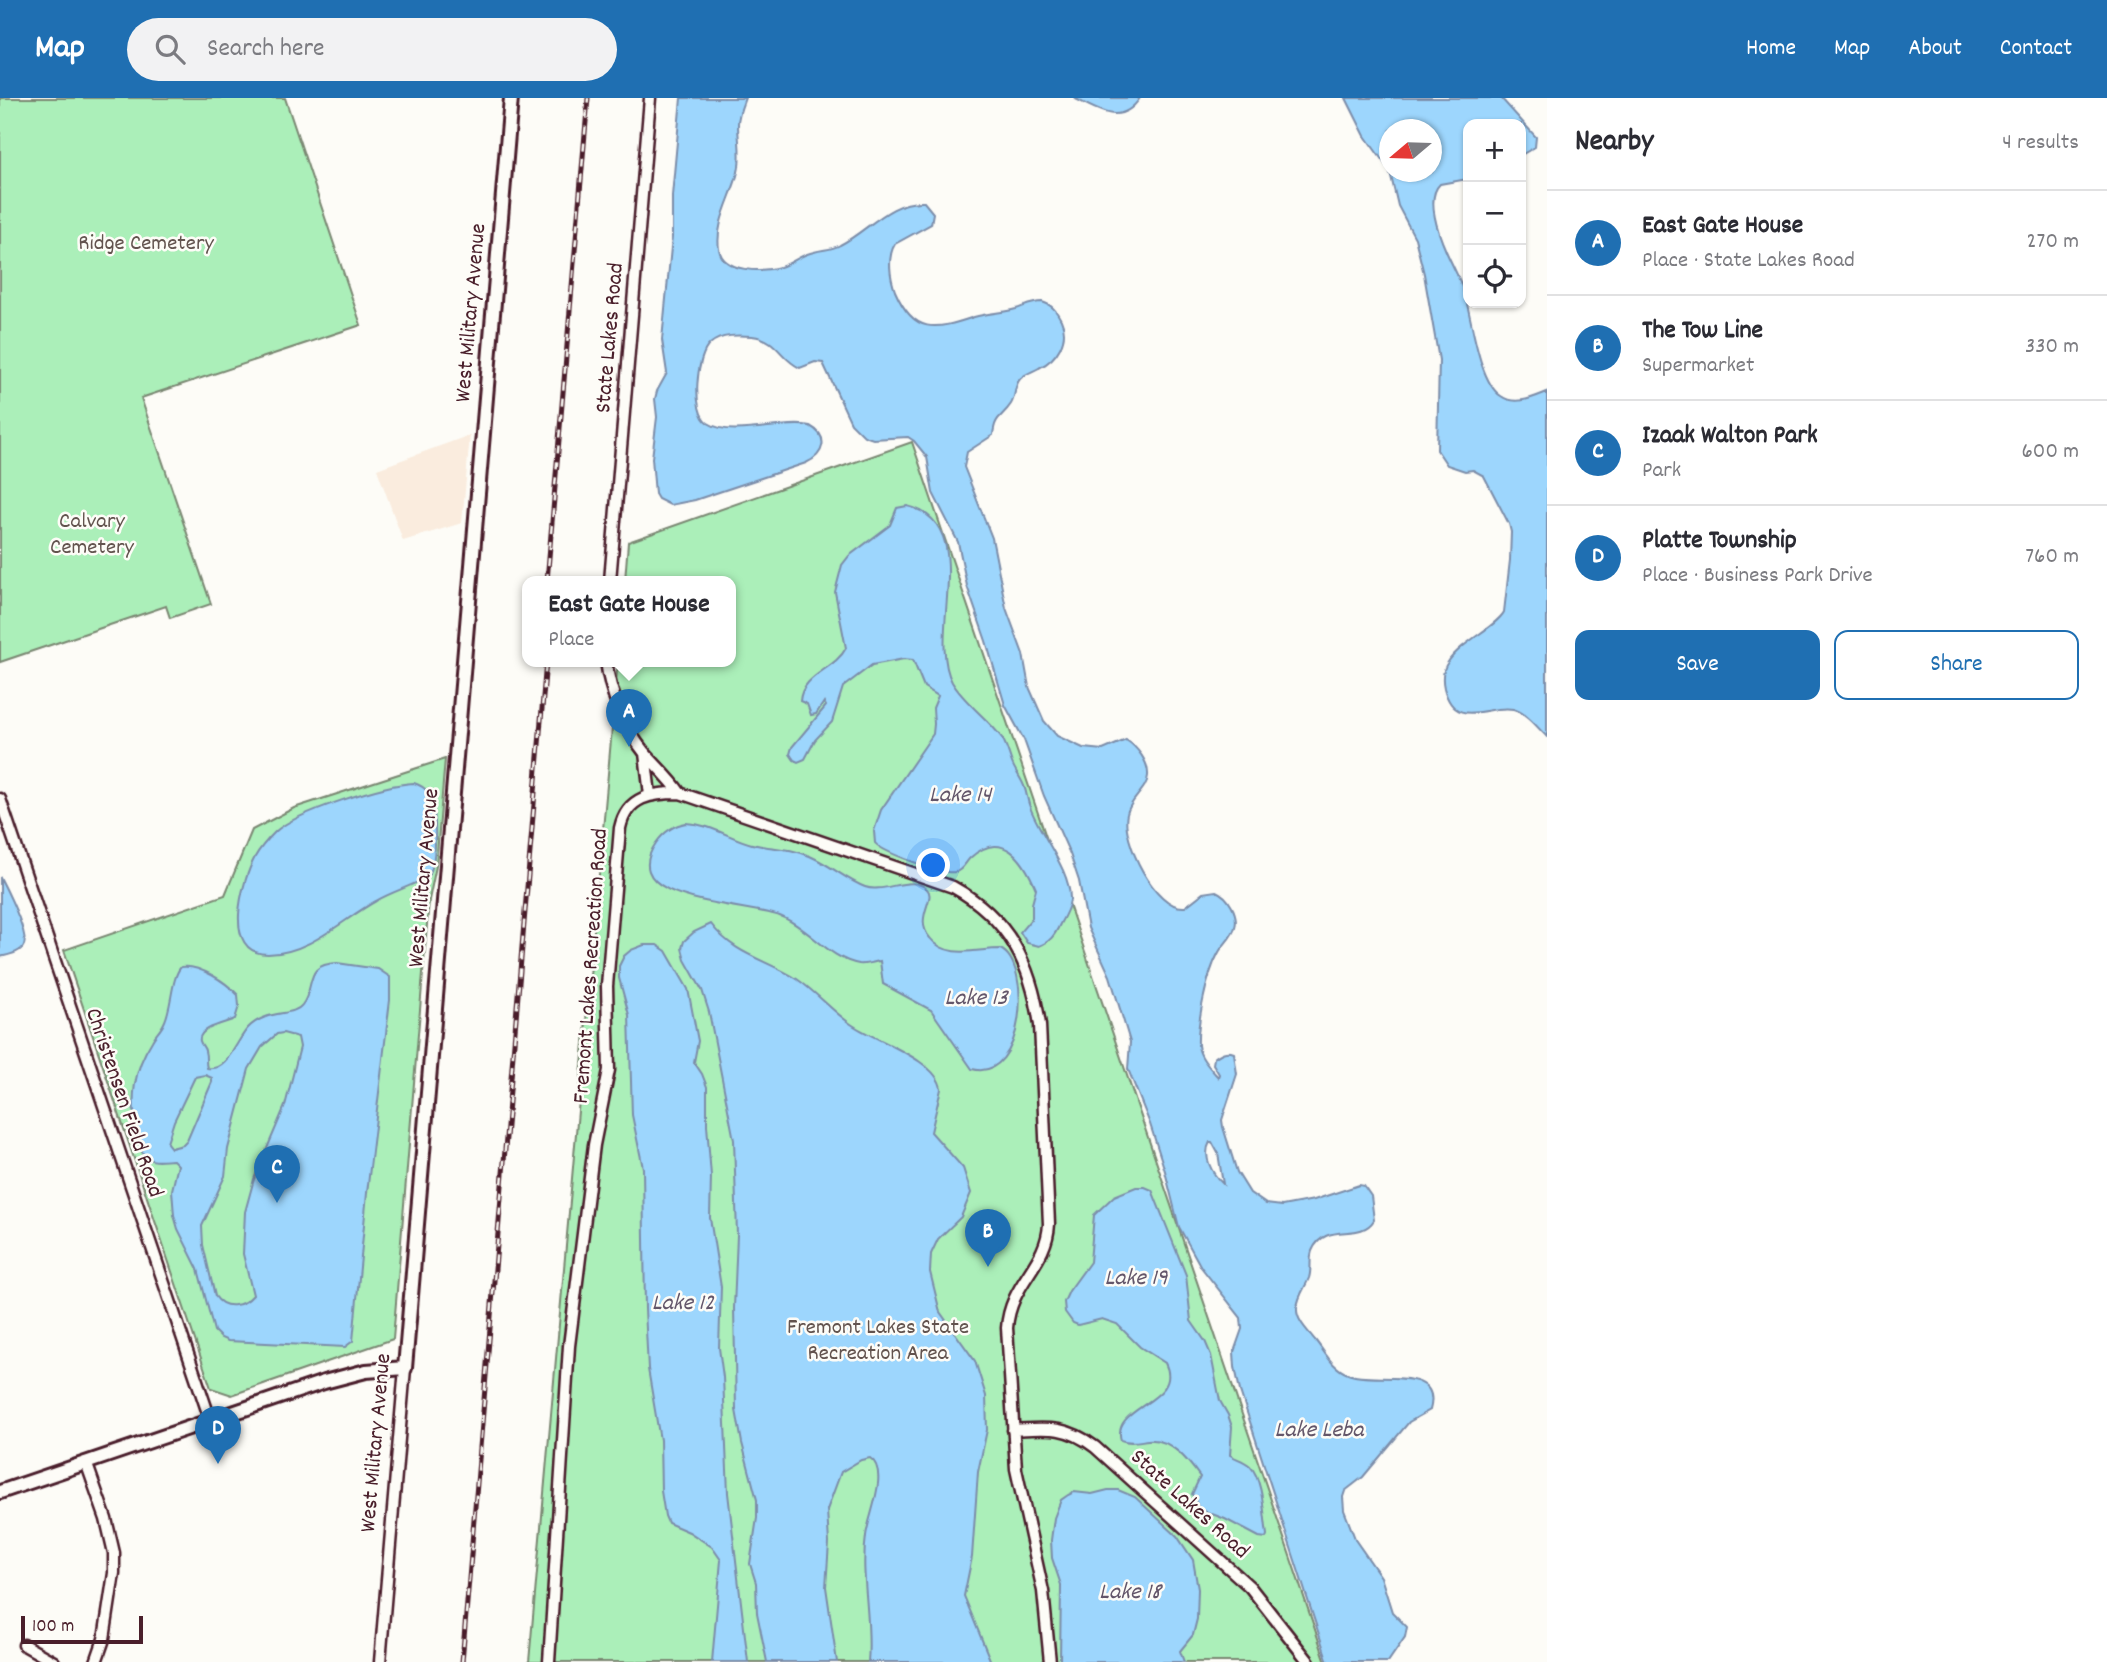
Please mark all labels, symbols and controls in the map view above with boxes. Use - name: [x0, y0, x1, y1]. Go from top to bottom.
- search box: [127, 18, 617, 81]
- text: Map: [35, 26, 85, 73]
- icon: search: [151, 30, 189, 68]
- text: Search here: [207, 31, 325, 68]
- text: Home: [1746, 32, 1796, 66]
- text: Map: [1834, 32, 1870, 66]
- text: About: [1908, 32, 1962, 66]
- text: Contact: [2000, 32, 2072, 66]
- north arrow: [1379, 119, 1442, 182]
- map controls: [1463, 119, 1526, 308]
- button: +: [1463, 119, 1526, 182]
- text: Nearby: [1575, 122, 1653, 165]
- text: 4 results: [2002, 127, 2079, 160]
- button: −: [1463, 182, 1526, 245]
- text: East Gate House: [1642, 208, 1803, 245]
- street label: West Military Avenue: [448, 222, 496, 404]
- text: A: [1592, 226, 1604, 259]
- text: 270 m: [2027, 226, 2079, 259]
- park label: Ridge Cemetery: [78, 228, 214, 261]
- button: locate: [1463, 245, 1526, 308]
- text: Place · State Lakes Road: [1642, 245, 1855, 278]
- street label: State Lakes Road: [588, 261, 634, 415]
- text: The Tow Line: [1642, 313, 1763, 350]
- text: B: [1593, 331, 1603, 364]
- text: 330 m: [2025, 331, 2079, 364]
- text: Supermarket: [1642, 350, 1754, 383]
- text: Izaak Walton Park: [1642, 418, 1818, 455]
- text: C: [1592, 436, 1604, 469]
- text: 600 m: [2022, 436, 2079, 469]
- text: Park: [1642, 455, 1681, 488]
- park label: Calvary Cemetery: [50, 506, 135, 565]
- text: Platte Township: [1642, 523, 1797, 560]
- text: D: [1592, 541, 1604, 574]
- text: 760 m: [2025, 541, 2079, 574]
- text: Place · Business Park Drive: [1642, 560, 1873, 593]
- popup: [522, 576, 736, 667]
- text: East Gate House: [548, 587, 710, 624]
- text: Place: [548, 624, 594, 657]
- button: Save: [1575, 630, 1820, 700]
- button: Share: [1834, 630, 2079, 700]
- pin: A: [606, 689, 652, 747]
- water label: Lake 14: [929, 779, 993, 813]
- street label: West Military Avenue: [401, 787, 449, 969]
- street label: Fremont Lakes Recreation Road: [566, 827, 618, 1105]
- your location: [916, 848, 950, 882]
- water label: Lake 13: [945, 982, 1010, 1016]
- street label: Christensen Field Road: [75, 1004, 171, 1202]
- pin: C: [254, 1145, 300, 1203]
- pin: B: [965, 1209, 1011, 1267]
- water label: Lake 19: [1104, 1262, 1169, 1296]
- water label: Lake 12: [652, 1287, 715, 1321]
- park label: Fremont Lakes State Recreation Area: [787, 1312, 969, 1371]
- street label: West Military Avenue: [353, 1352, 401, 1534]
- pin: D: [195, 1406, 241, 1464]
- water label: Lake Leba: [1275, 1414, 1365, 1448]
- street label: State Lakes Road: [1122, 1442, 1256, 1568]
- water label: Lake 18: [1099, 1576, 1163, 1610]
- scale bar: [21, 1613, 144, 1645]
- text: 100 m: [32, 1614, 74, 1641]

